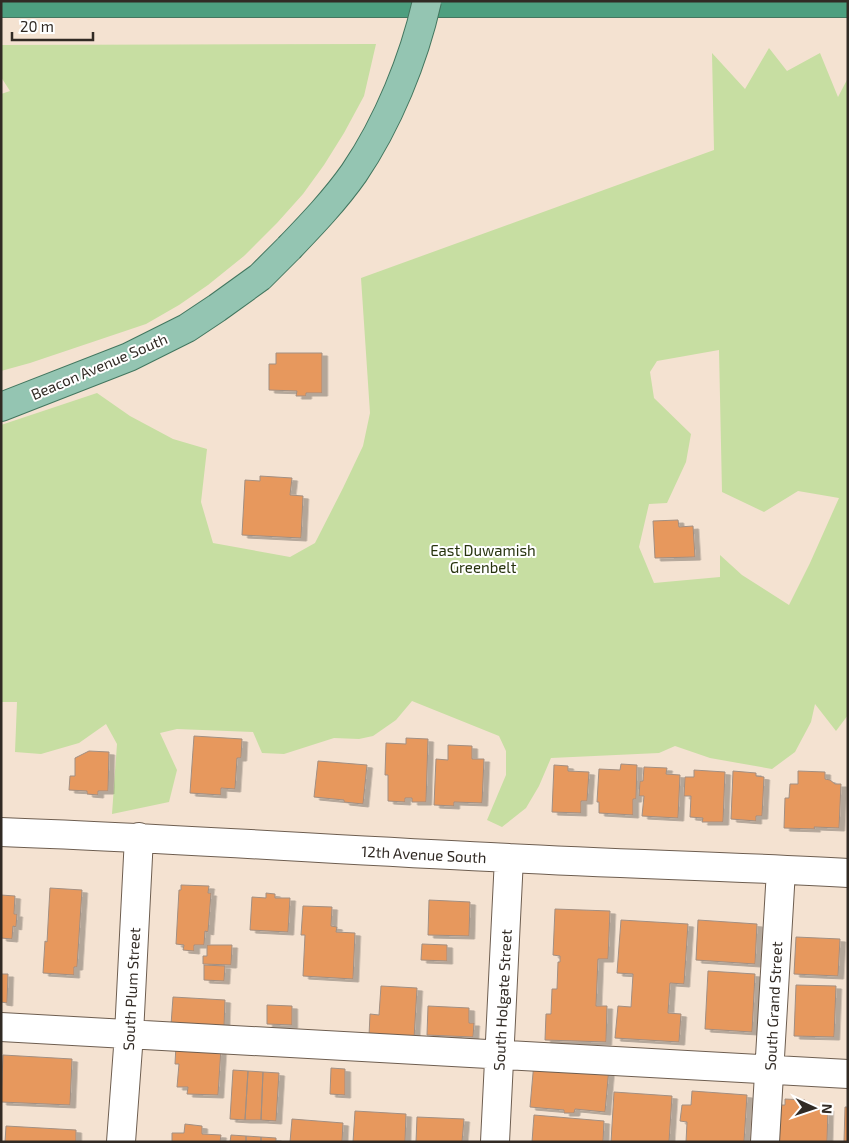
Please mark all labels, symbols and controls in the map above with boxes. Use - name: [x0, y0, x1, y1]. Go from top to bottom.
- scale bar: [12, 10, 94, 42]
- text: 20 m: [20, 17, 54, 35]
- street label: Beacon Avenue South: [28, 329, 170, 403]
- park label: East Duwamish Greenbelt: [430, 541, 536, 576]
- street label: 12th Avenue South: [361, 842, 487, 866]
- street label: South Plum Street: [119, 927, 143, 1051]
- street label: South Holgate Street: [489, 929, 515, 1071]
- street label: South Grand Street: [761, 941, 785, 1071]
- north arrow: [789, 1083, 839, 1133]
- text: N: [819, 1103, 836, 1114]

